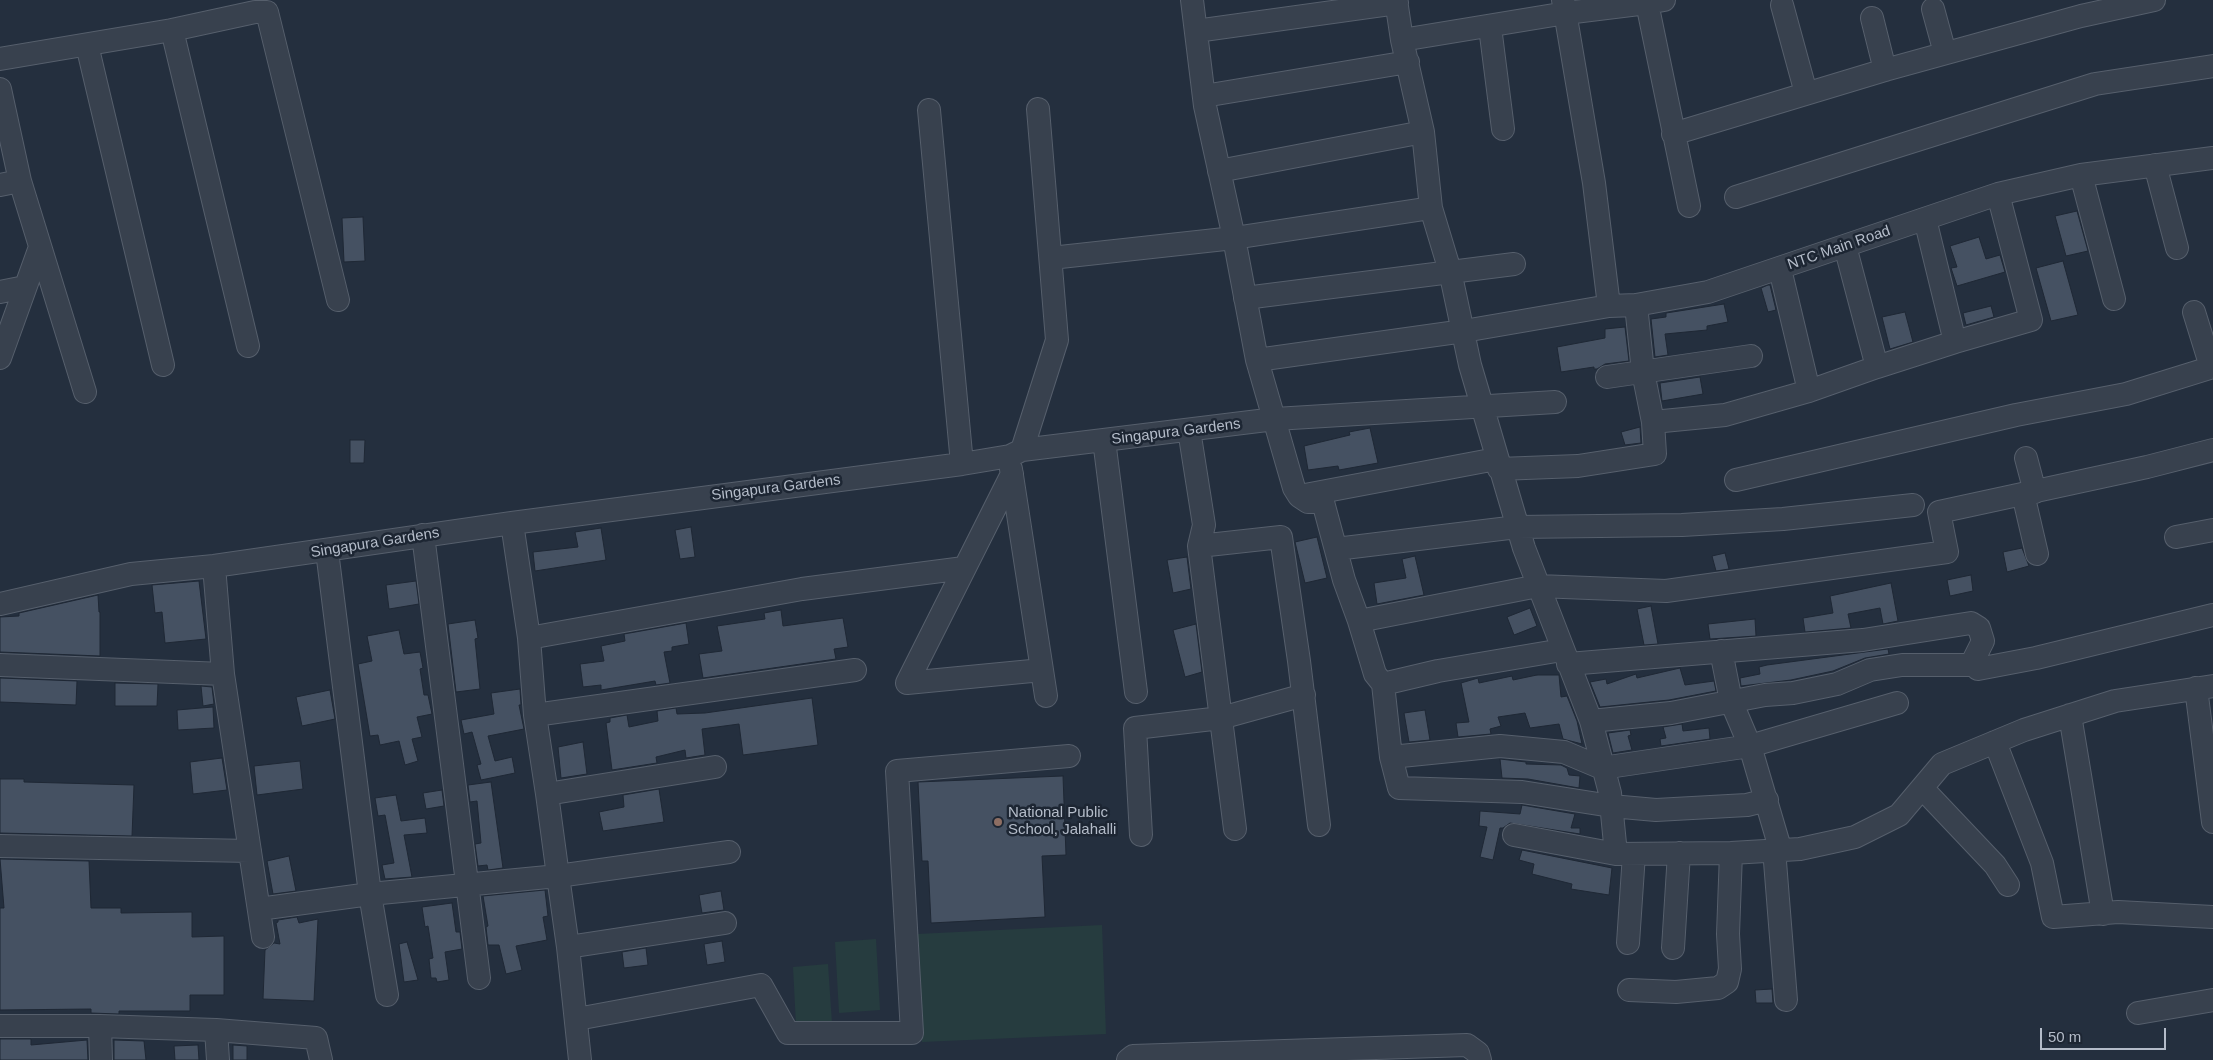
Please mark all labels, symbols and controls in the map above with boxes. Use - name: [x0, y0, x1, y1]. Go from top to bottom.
- street label: NTC Main Road: [1785, 222, 1893, 274]
- street label: Singapura Gardens: [1110, 415, 1242, 449]
- street label: Singapura Gardens: [710, 471, 842, 505]
- street label: Singapura Gardens: [309, 524, 441, 562]
- place label: National Public School, Jalahalli: [1008, 804, 1116, 839]
- marker: National Public School, Jalahalli: [992, 816, 1004, 828]
- scale bar: [2043, 1018, 2169, 1050]
- text: 50 m: [2048, 1028, 2081, 1045]

